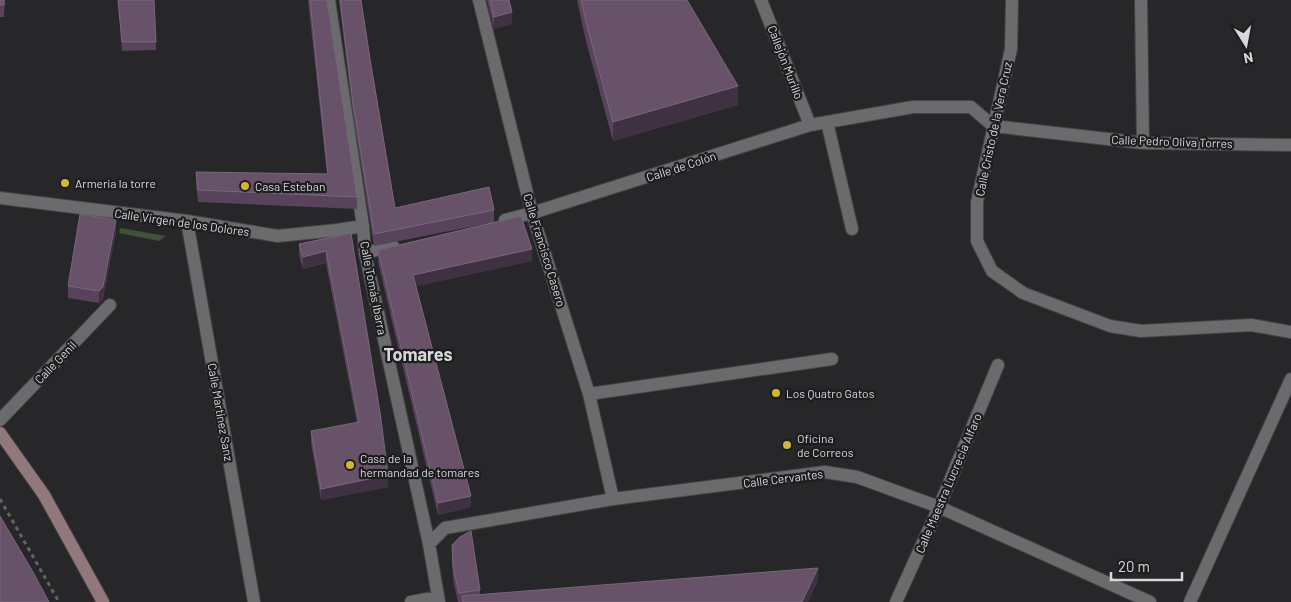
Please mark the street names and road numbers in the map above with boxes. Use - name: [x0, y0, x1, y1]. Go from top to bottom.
- street label: Callejón Murillo: [765, 23, 807, 101]
- street label: Calle Cristo de la Vera Cruz: [972, 61, 1014, 197]
- street label: Calle Pedro Oliva Torres: [1111, 132, 1233, 150]
- street label: Calle de Colón: [644, 148, 718, 184]
- street label: Calle Francisco Casero: [521, 192, 569, 308]
- street label: Calle Virgen de los Dolores: [114, 206, 251, 238]
- street label: Calle Tomás Ibarra: [358, 240, 390, 336]
- street label: Calle Genil: [31, 338, 79, 386]
- street label: Calle Martínez Sanz: [205, 362, 237, 462]
- street label: Calle Maestra Lucrecia Alfaro: [912, 411, 984, 555]
- street label: Calle Cervantes: [742, 466, 824, 490]

